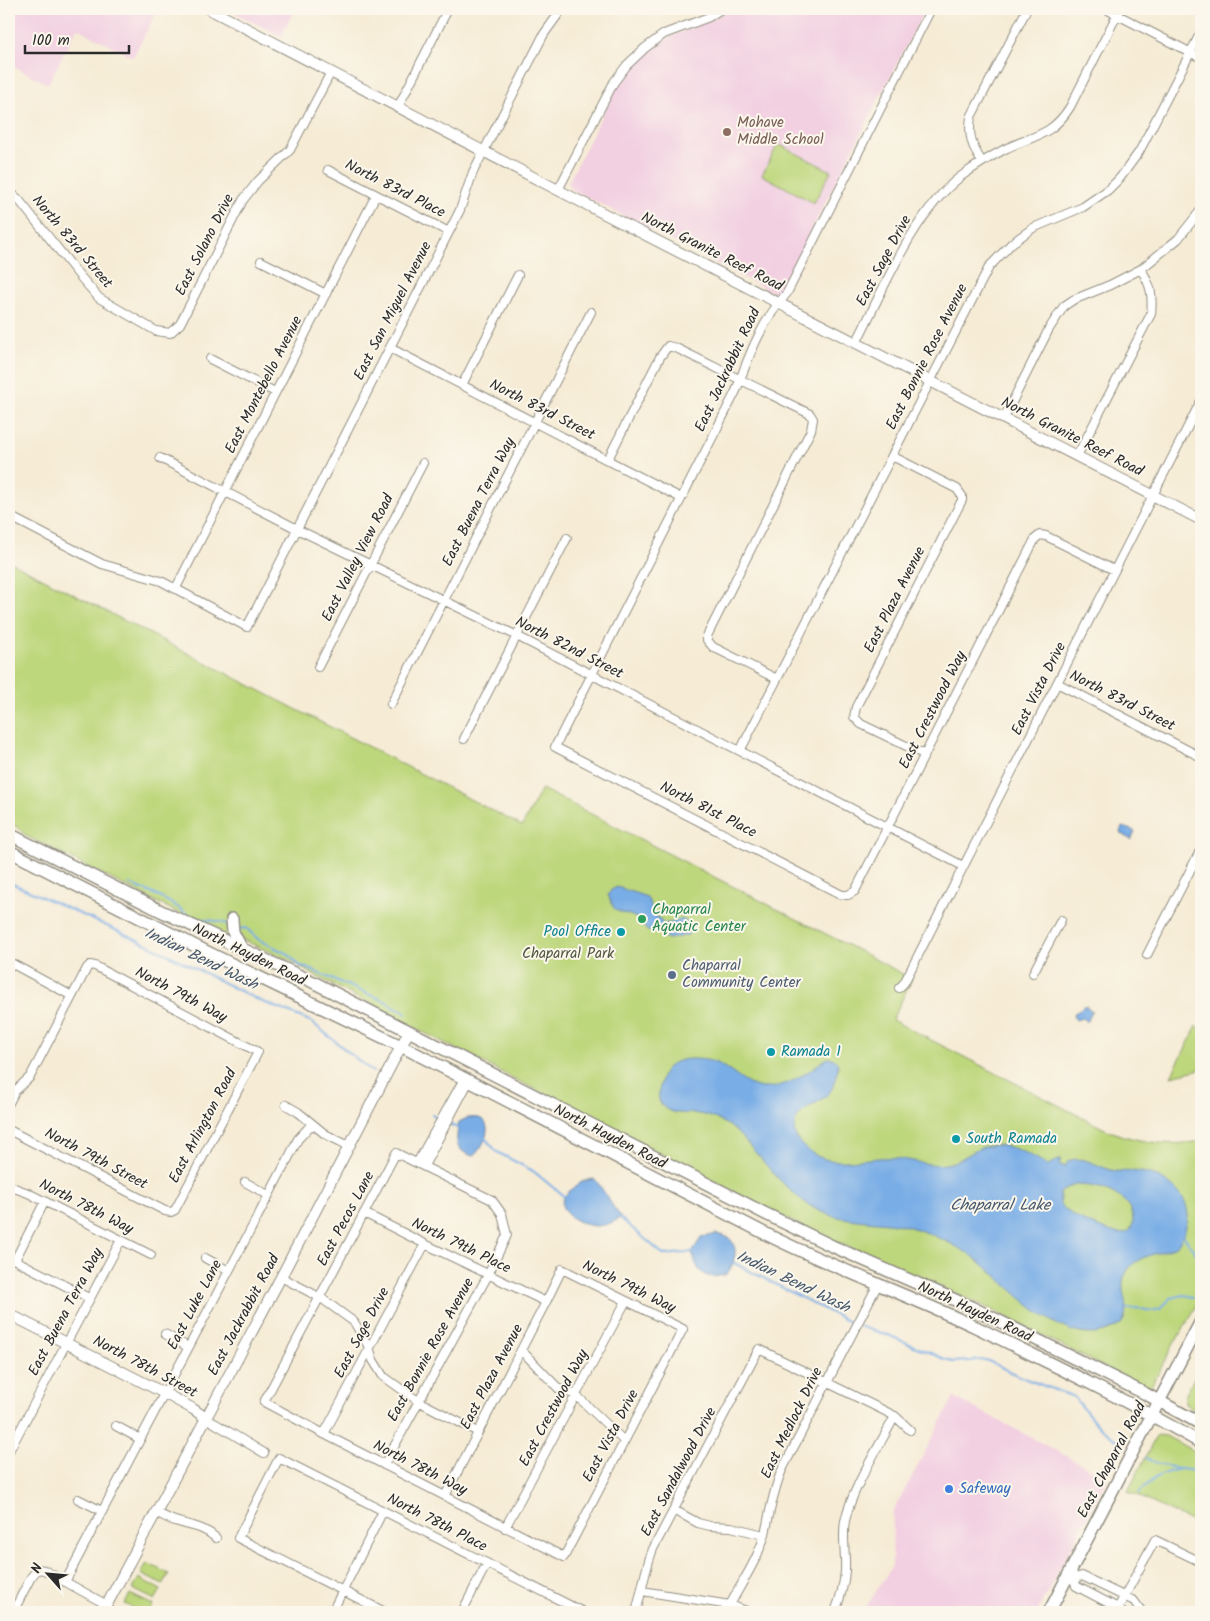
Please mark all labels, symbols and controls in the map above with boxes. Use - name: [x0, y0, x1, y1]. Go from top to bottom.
- scale bar: [25, 22, 129, 54]
- text: 100 m: [32, 29, 70, 53]
- place label: Mohave Middle School: [737, 111, 824, 152]
- marker: Mohave Middle School: [721, 126, 733, 138]
- street label: North 83rd Place: [340, 153, 450, 225]
- street label: North 83rd Street: [26, 190, 119, 294]
- street label: East Solano Drive: [169, 190, 241, 300]
- street label: North Granite Reef Road: [637, 206, 788, 299]
- street label: East Sage Drive: [850, 211, 918, 311]
- street label: East San Miguel Avenue: [347, 237, 439, 385]
- street label: East Bonnie Rose Avenue: [880, 279, 974, 434]
- street label: East Jackrabbit Road: [689, 303, 768, 436]
- street label: East Montebello Avenue: [219, 312, 309, 458]
- street label: North 83rd Street: [485, 373, 599, 447]
- street label: North Granite Reef Road: [997, 391, 1148, 484]
- street label: East Buena Terra Way: [436, 432, 522, 571]
- street label: East Valley View Road: [315, 489, 401, 626]
- street label: East Plaza Avenue: [858, 542, 932, 657]
- street label: North 82nd Street: [511, 610, 628, 686]
- street label: East Vista Drive: [1005, 638, 1073, 740]
- street label: East Crestwood Way: [893, 646, 974, 773]
- street label: North 83rd Street: [1065, 664, 1179, 738]
- street label: North 81st Place: [655, 775, 761, 845]
- place label: Chaparral Aquatic Center: [652, 898, 747, 939]
- marker: Chaparral Aquatic Center: [636, 913, 648, 925]
- street label: North Hayden Road: [188, 917, 311, 993]
- place label: Pool Office: [543, 920, 611, 944]
- water label: Indian Bend Wash: [140, 921, 263, 998]
- marker: Pool Office: [615, 926, 627, 938]
- park label: Chaparral Park: [522, 942, 615, 966]
- place label: Chaparral Community Center: [682, 954, 802, 995]
- street label: North 79th Way: [130, 961, 232, 1030]
- marker: Chaparral Community Center: [666, 969, 678, 981]
- place label: Ramada 1: [781, 1040, 841, 1064]
- marker: Ramada 1: [765, 1046, 777, 1058]
- street label: East Arlington Road: [163, 1064, 244, 1188]
- street label: North Hayden Road: [549, 1098, 671, 1176]
- street label: North 79th Street: [40, 1122, 152, 1196]
- place label: South Ramada: [966, 1127, 1057, 1151]
- marker: South Ramada: [950, 1133, 962, 1145]
- street label: East Pecos Lane: [311, 1167, 381, 1271]
- street label: North 78th Way: [34, 1173, 138, 1242]
- water label: Chaparral Lake: [950, 1193, 1052, 1218]
- street label: North 79th Place: [407, 1212, 515, 1281]
- street label: East Buena Terra Way: [22, 1243, 110, 1380]
- water label: Indian Bend Wash: [732, 1244, 855, 1321]
- street label: East Jackrabbit Road: [202, 1249, 287, 1380]
- street label: North 79th Way: [578, 1254, 681, 1320]
- street label: East Luke Lane: [161, 1255, 229, 1354]
- street label: East Bonnie Rose Avenue: [381, 1273, 481, 1426]
- street label: North Hayden Road: [914, 1275, 1037, 1349]
- street label: East Sage Drive: [328, 1283, 396, 1383]
- street label: East Plaza Avenue: [454, 1320, 530, 1434]
- street label: North 78th Street: [88, 1329, 202, 1405]
- street label: East Crestwood Way: [513, 1344, 596, 1471]
- street label: East Medlock Drive: [755, 1363, 830, 1483]
- street label: East Vista Drive: [576, 1385, 646, 1487]
- street label: East Chaparral Road: [1071, 1397, 1153, 1523]
- street label: East Sandalwood Drive: [635, 1403, 723, 1541]
- street label: North 78th Way: [368, 1434, 472, 1503]
- place label: Safeway: [959, 1477, 1012, 1501]
- marker: Safeway: [943, 1483, 955, 1495]
- street label: North 78th Place: [383, 1487, 492, 1559]
- north arrow: [22, 1548, 72, 1598]
- text: N: [25, 1559, 49, 1577]

